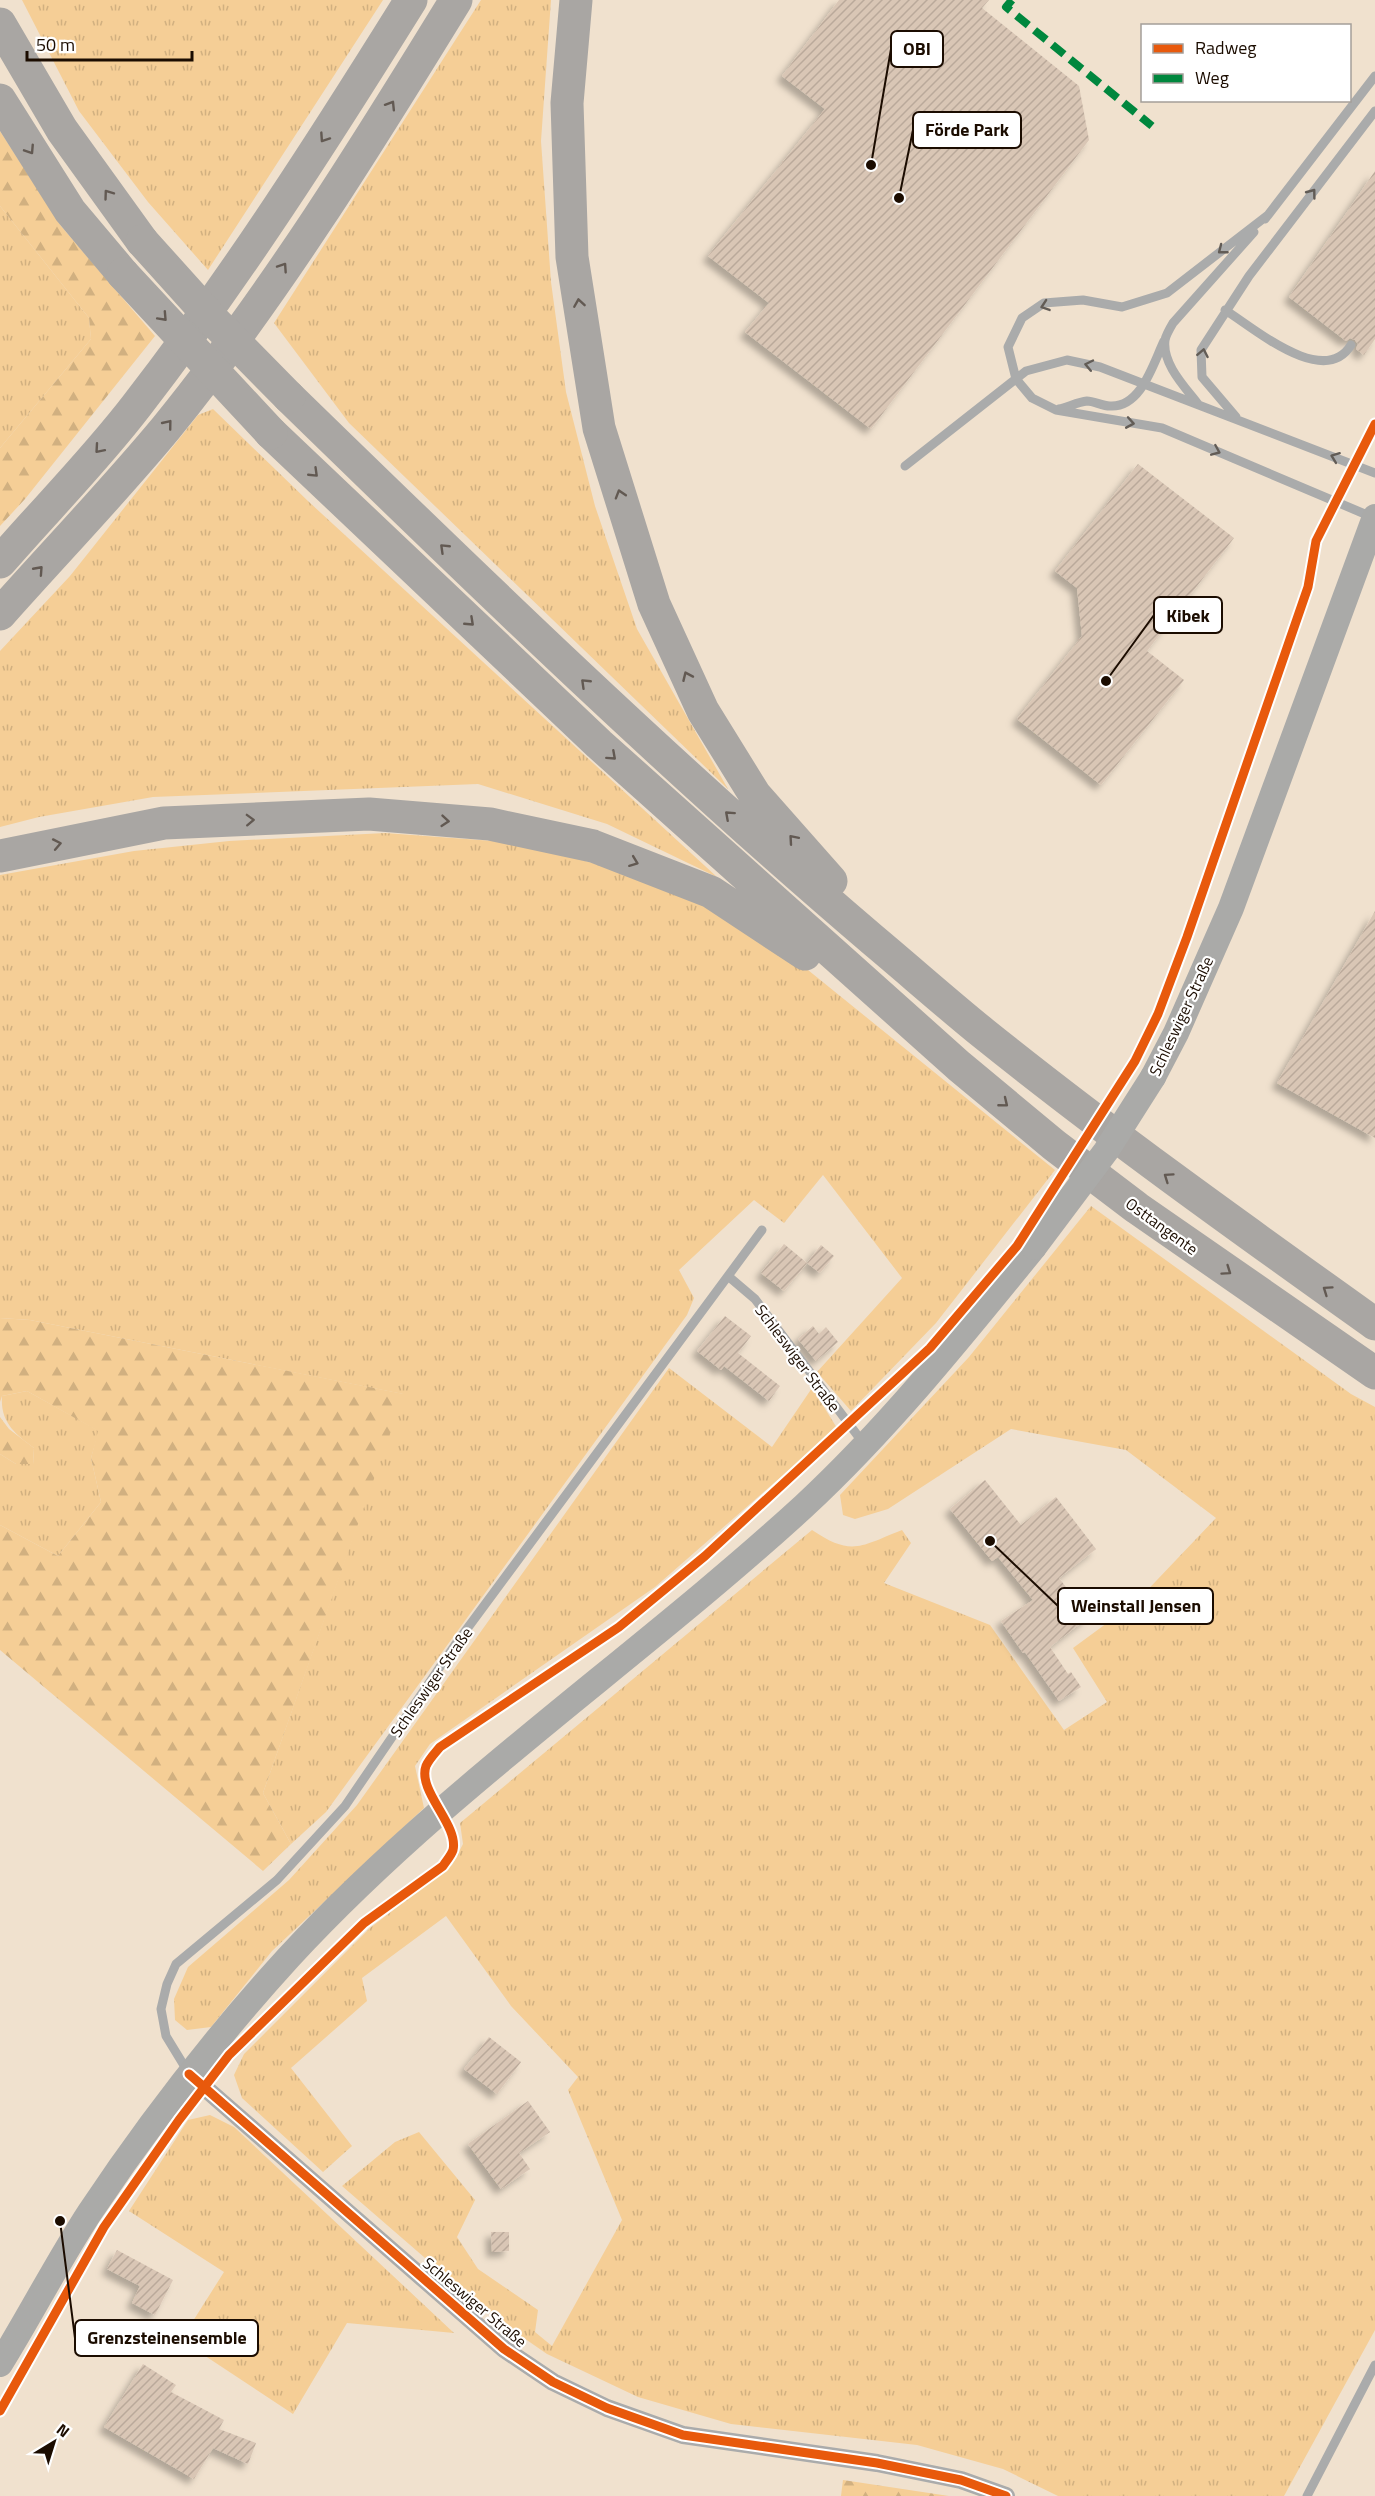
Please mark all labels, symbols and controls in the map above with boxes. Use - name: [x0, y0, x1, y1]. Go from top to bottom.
- scale bar: [27, 24, 192, 62]
- legend: [1141, 24, 1351, 102]
- text: 50 m: [36, 31, 75, 58]
- callout: OBI: [891, 31, 943, 67]
- text: Radweg: [1195, 34, 1257, 61]
- text: OBI: [903, 35, 931, 62]
- text: Weg: [1195, 64, 1229, 91]
- one-way arrow: [384, 101, 396, 111]
- callout: Förde Park: [913, 112, 1021, 148]
- text: Förde Park: [925, 116, 1010, 143]
- one-way arrow: [319, 132, 331, 142]
- one-way arrow: [23, 143, 34, 154]
- one-way arrow: [104, 189, 115, 200]
- one-way arrow: [1305, 189, 1316, 200]
- one-way arrow: [1218, 243, 1229, 254]
- one-way arrow: [276, 263, 287, 274]
- one-way arrow: [1041, 298, 1051, 311]
- one-way arrow: [574, 299, 586, 308]
- one-way arrow: [156, 311, 167, 321]
- one-way arrow: [1196, 348, 1209, 358]
- one-way arrow: [1084, 359, 1094, 372]
- one-way arrow: [1124, 416, 1134, 429]
- one-way arrow: [161, 420, 172, 431]
- one-way arrow: [95, 442, 106, 453]
- one-way arrow: [1209, 444, 1220, 456]
- one-way arrow: [1330, 452, 1341, 464]
- one-way arrow: [306, 466, 317, 477]
- one-way arrow: [615, 489, 627, 500]
- one-way arrow: [441, 545, 452, 556]
- one-way arrow: [32, 567, 43, 577]
- callout: Kibek: [1154, 597, 1222, 633]
- text: Kibek: [1166, 602, 1211, 629]
- one-way arrow: [463, 615, 474, 626]
- one-way arrow: [682, 672, 694, 683]
- one-way arrow: [582, 679, 592, 690]
- one-way arrow: [605, 749, 616, 760]
- one-way arrow: [725, 811, 736, 822]
- one-way arrow: [246, 813, 255, 826]
- one-way arrow: [440, 814, 449, 827]
- one-way arrow: [789, 835, 800, 846]
- one-way arrow: [52, 838, 62, 851]
- one-way arrow: [628, 855, 639, 867]
- street label: Schleswiger Straße: [1143, 952, 1219, 1080]
- one-way arrow: [997, 1096, 1008, 1107]
- one-way arrow: [1164, 1173, 1175, 1184]
- street label: Osttangente: [1121, 1191, 1203, 1261]
- one-way arrow: [1220, 1264, 1231, 1275]
- one-way arrow: [1323, 1286, 1334, 1297]
- street label: Schleswiger Straße: [749, 1299, 847, 1417]
- callout: Weinstall Jensen: [1058, 1588, 1213, 1624]
- text: Weinstall Jensen: [1071, 1592, 1201, 1619]
- street label: Schleswiger Straße: [384, 1622, 478, 1742]
- street label: Schleswiger Straße: [418, 2251, 532, 2353]
- callout: Grenzsteinensemble: [75, 2320, 258, 2356]
- text: Grenzsteinensemble: [87, 2324, 247, 2351]
- north arrow: [24, 2412, 84, 2472]
- text: N: [51, 2417, 75, 2443]

